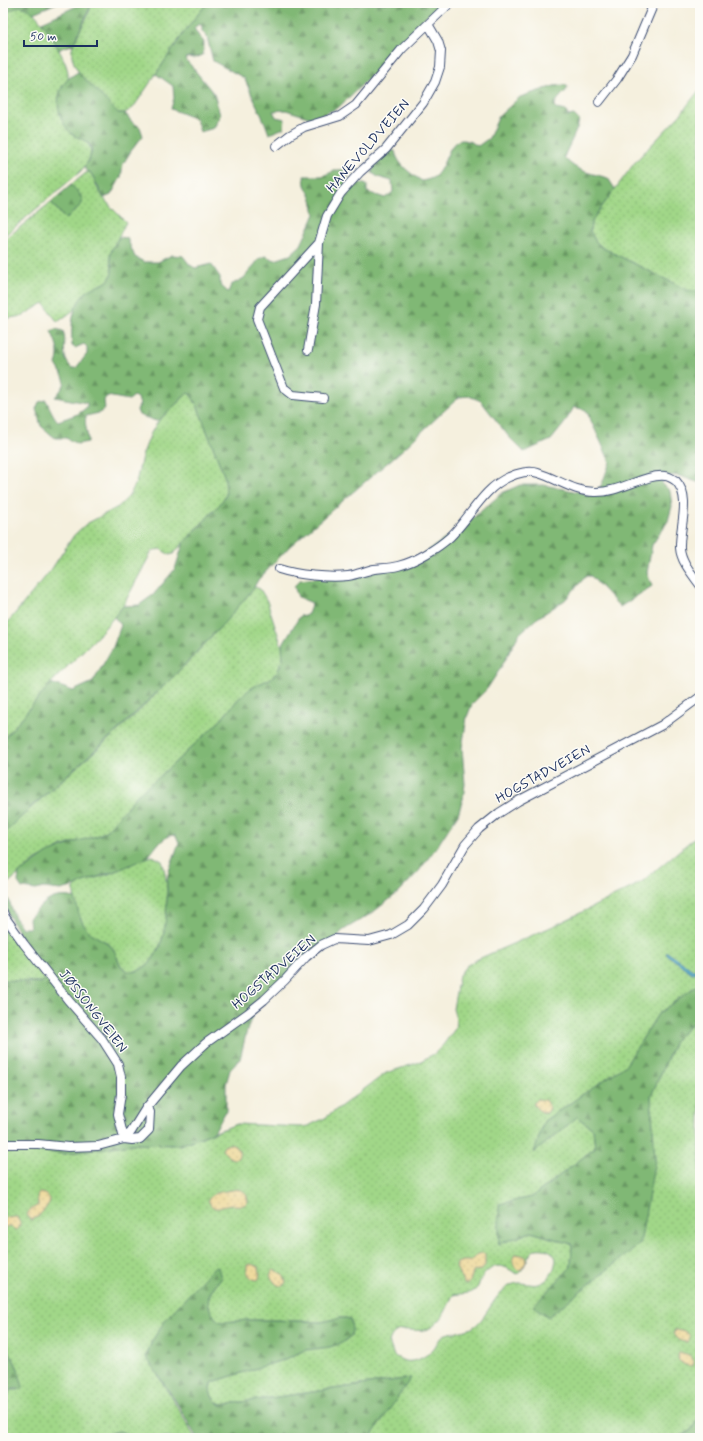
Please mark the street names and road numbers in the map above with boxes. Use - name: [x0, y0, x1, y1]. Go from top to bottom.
- street label: HANEVOLDVEIEN: [322, 95, 414, 197]
- street label: HOGSTADVEIEN: [492, 740, 594, 808]
- street label: HOGSTADVEIEN: [228, 931, 320, 1013]
- street label: JØSSONGVEIEN: [55, 966, 131, 1056]

